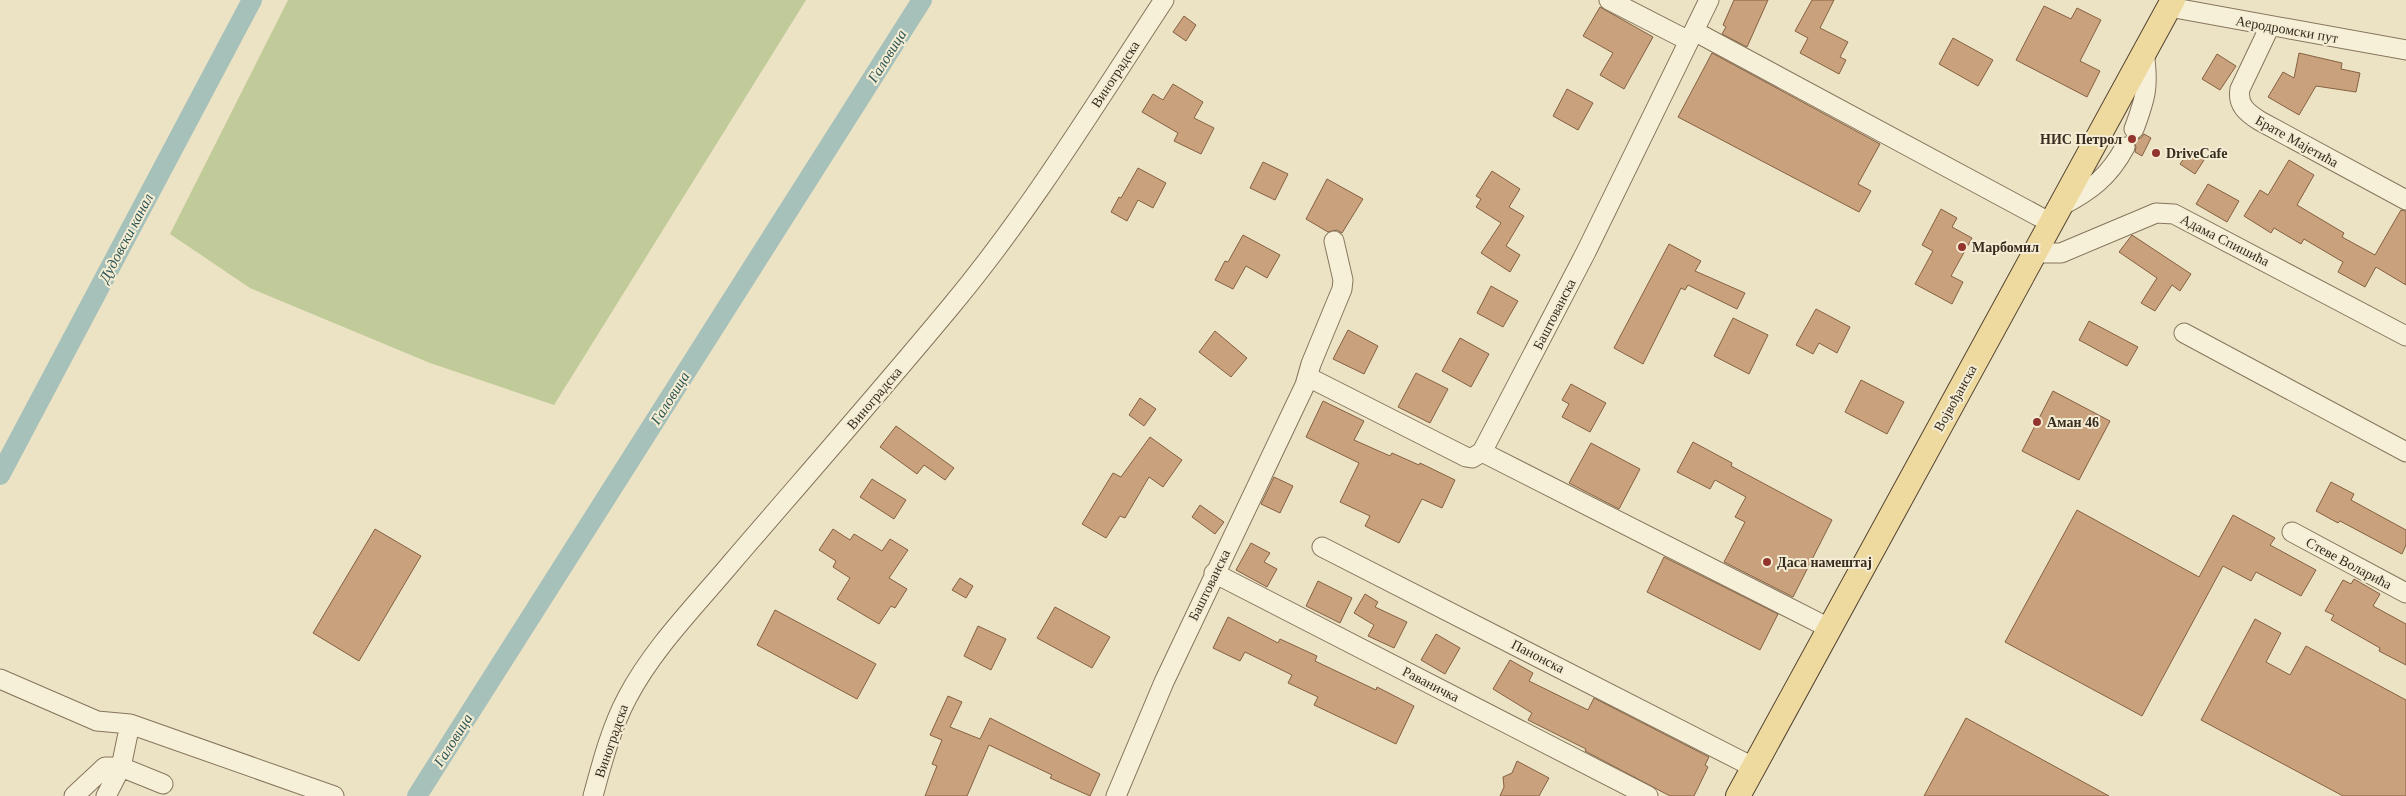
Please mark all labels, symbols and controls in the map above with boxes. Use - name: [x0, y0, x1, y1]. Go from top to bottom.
- street label: Аеродромски пут: [2234, 13, 2339, 46]
- water label: Галовица: [864, 27, 909, 86]
- street label: Виноградска: [1088, 37, 1143, 110]
- street label: Брате Мајетића: [2253, 113, 2341, 171]
- place label: НИС Петрол: [2040, 132, 2122, 147]
- marker: НИС Петрол: [2126, 133, 2138, 145]
- place label: DriveCafe: [2166, 146, 2227, 161]
- marker: DriveCafe: [2150, 147, 2162, 159]
- water label: Дудовски канал: [95, 191, 156, 287]
- street label: Адама Спишића: [2178, 212, 2272, 270]
- place label: Марбомил: [1972, 240, 2039, 255]
- marker: Марбомил: [1956, 241, 1968, 253]
- street label: Баштованска: [1530, 276, 1579, 352]
- street label: Војвођанска: [1931, 362, 1980, 434]
- street label: Виноградска: [844, 364, 905, 432]
- water label: Галовица: [647, 369, 692, 428]
- place label: Аман 46: [2047, 415, 2099, 430]
- marker: Аман 46: [2031, 416, 2043, 428]
- street label: Стеве Воларића: [2303, 535, 2395, 593]
- street label: Баштованска: [1186, 547, 1233, 623]
- place label: Даса намештај: [1777, 555, 1872, 570]
- marker: Даса намештај: [1761, 556, 1773, 568]
- street label: Панонска: [1509, 637, 1567, 676]
- street label: Раваничка: [1400, 664, 1462, 705]
- street label: Виноградска: [592, 702, 631, 780]
- water label: Галовица: [430, 711, 475, 770]

